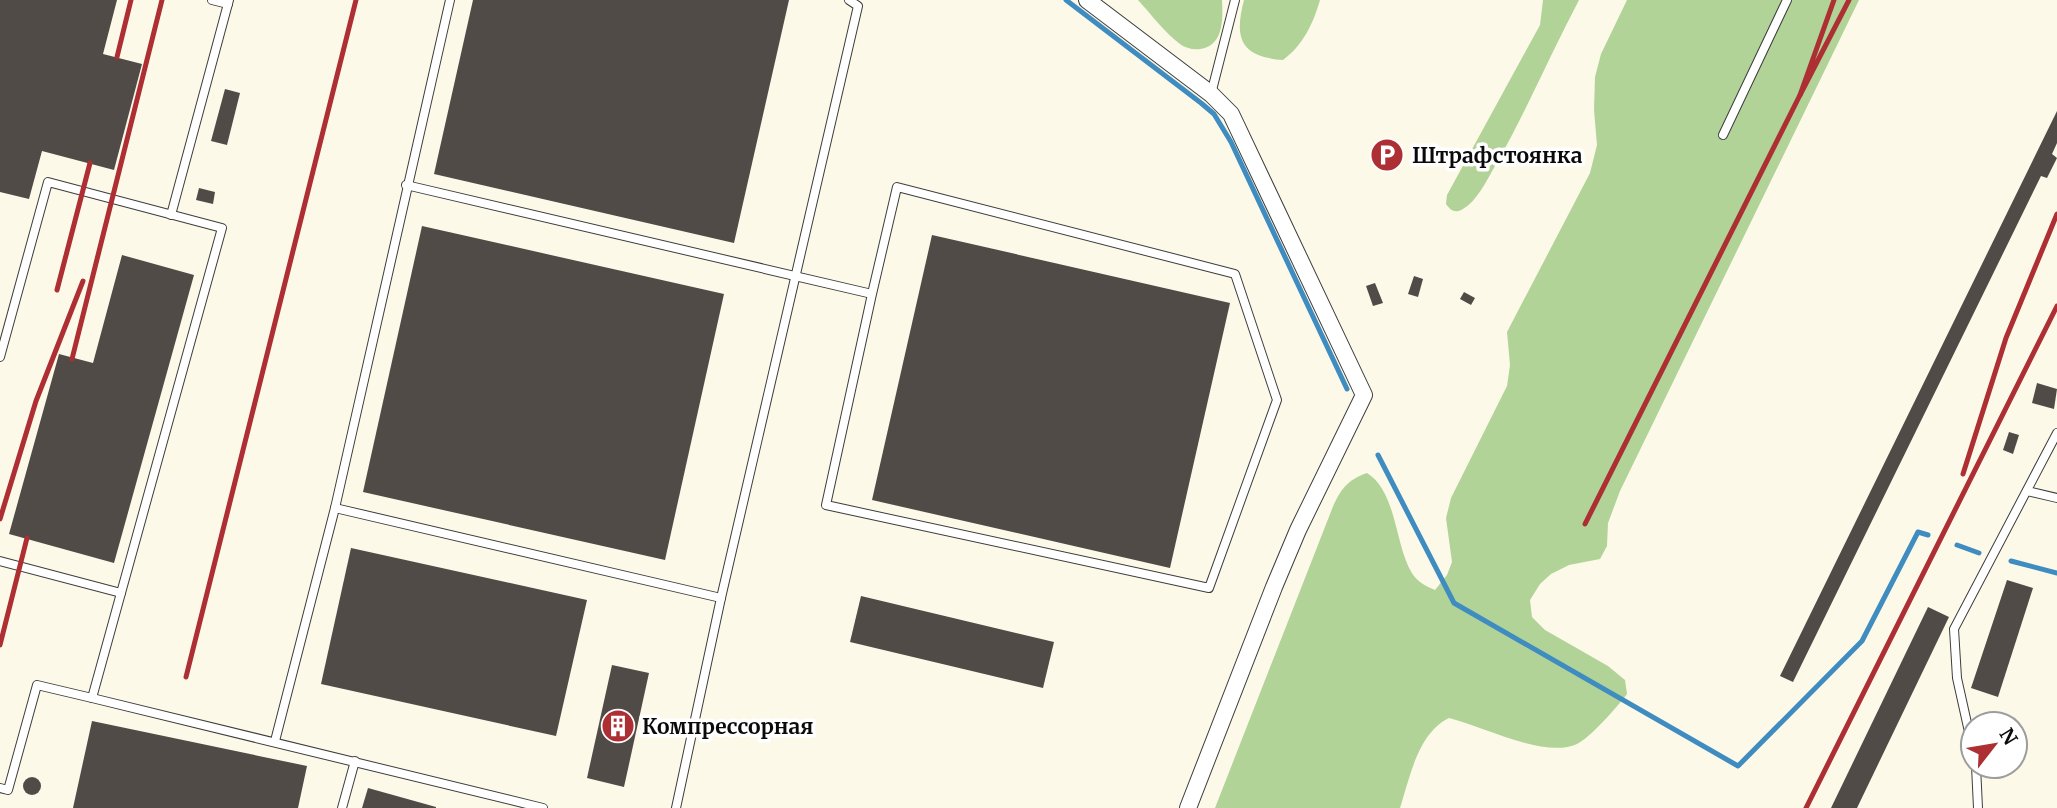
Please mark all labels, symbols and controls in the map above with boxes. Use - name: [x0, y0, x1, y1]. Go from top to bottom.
- parking icon: Штрафстоянка: [1368, 136, 1406, 174]
- place label: Штрафстоянка: [1412, 142, 1583, 169]
- building icon: Компрессорная: [599, 707, 637, 745]
- north arrow: [1959, 710, 2029, 780]
- place label: Компрессорная: [642, 713, 813, 740]
- text: N: [1994, 724, 2023, 749]

